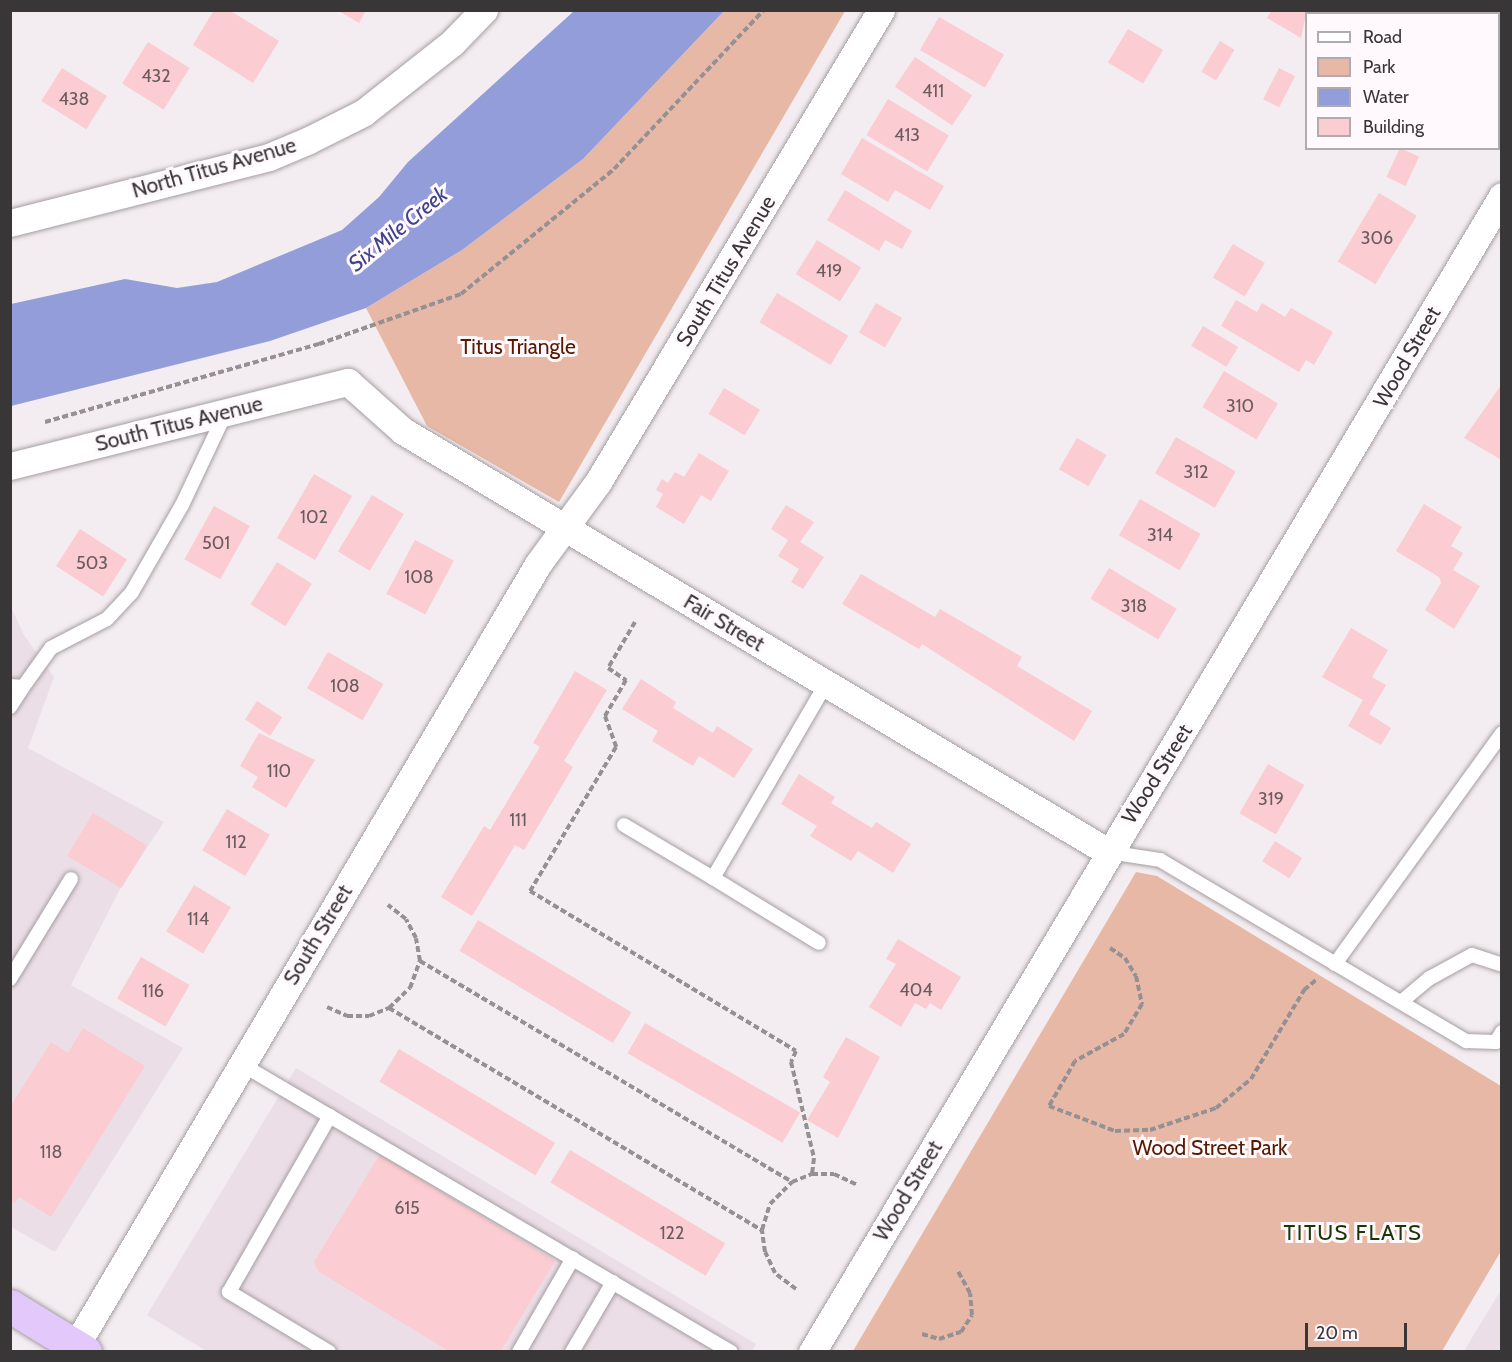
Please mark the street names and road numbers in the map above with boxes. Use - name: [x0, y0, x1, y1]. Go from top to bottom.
- street label: North Titus Avenue: [129, 133, 299, 203]
- street label: South Titus Avenue: [671, 191, 781, 351]
- street label: Wood Street: [1368, 302, 1446, 412]
- street label: South Titus Avenue: [93, 391, 265, 457]
- street label: Fair Street: [679, 589, 769, 657]
- street label: Wood Street: [1117, 720, 1197, 828]
- street label: South Street: [278, 881, 358, 989]
- street label: Wood Street: [868, 1136, 948, 1246]

